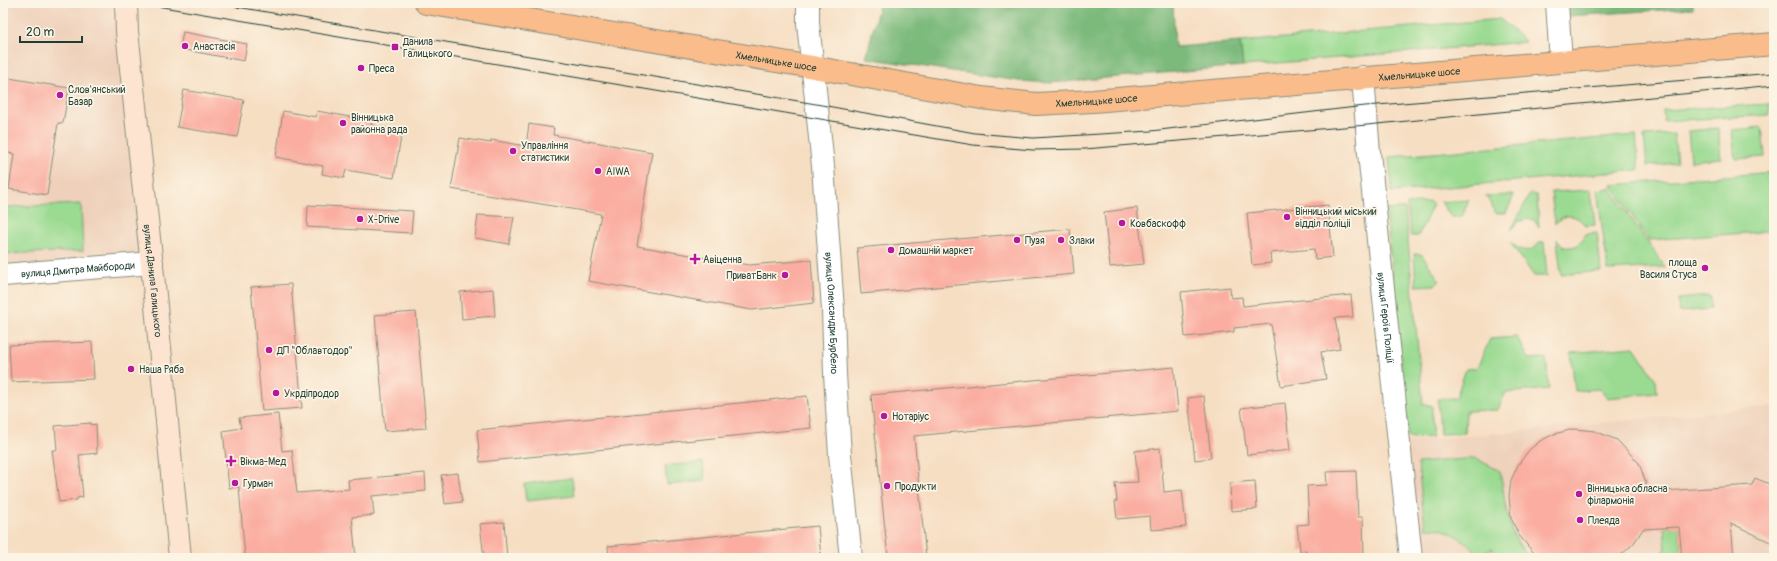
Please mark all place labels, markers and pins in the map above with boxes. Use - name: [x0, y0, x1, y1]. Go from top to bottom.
- place label: Данила Галицького: [402, 36, 453, 60]
- marker: Анастасія: [180, 41, 190, 51]
- place label: Анастасія: [193, 41, 236, 53]
- marker: Данила Галицького: [390, 42, 400, 52]
- marker: Преса: [356, 63, 366, 73]
- place label: Преса: [369, 63, 395, 75]
- place label: Слов'янський Базар: [68, 84, 126, 108]
- marker: Слов'янський Базар: [55, 90, 65, 100]
- place label: Вінницька районна рада: [351, 112, 408, 136]
- marker: Вінницька районна рада: [338, 118, 348, 128]
- place label: Управління статистики: [521, 140, 570, 164]
- marker: Управління статистики: [508, 146, 518, 156]
- marker: AIWA: [593, 166, 603, 176]
- place label: AIWA: [606, 166, 630, 178]
- place label: Вінницький міський відділ поліціі: [1295, 206, 1377, 230]
- marker: Вінницький міський відділ поліціі: [1282, 212, 1292, 222]
- marker: X-Drive: [355, 214, 365, 224]
- place label: X-Drive: [368, 214, 399, 226]
- marker: Ковбаскофф: [1117, 218, 1127, 228]
- place label: Ковбаскофф: [1130, 218, 1186, 230]
- marker: Пузя: [1012, 235, 1022, 245]
- place label: Пузя: [1025, 235, 1045, 247]
- marker: Злаки: [1056, 235, 1066, 245]
- place label: Злаки: [1069, 235, 1095, 247]
- marker: Домашній маркет: [886, 245, 896, 255]
- place label: Домашній маркет: [898, 245, 974, 257]
- marker: Авіценна: [690, 254, 700, 264]
- place label: Авіценна: [703, 254, 742, 266]
- place label: площа Василя Стуса: [1640, 257, 1697, 281]
- marker: площа Василя Стуса: [1700, 263, 1710, 273]
- place label: ПриватБанк: [726, 270, 777, 282]
- marker: ПриватБанк: [780, 270, 790, 280]
- marker: ДП "Облавтодор": [264, 345, 274, 355]
- place label: ДП "Облавтодор": [276, 345, 353, 357]
- marker: Наша Ряба: [126, 364, 136, 374]
- place label: Наша Ряба: [139, 364, 184, 376]
- marker: Укрдіпродор: [271, 388, 281, 398]
- place label: Укрдіпродор: [284, 388, 339, 400]
- marker: Нотаріус: [879, 411, 889, 421]
- place label: Нотаріус: [892, 411, 929, 423]
- marker: Вікма-Мед: [225, 455, 237, 467]
- place label: Вікма-Мед: [240, 456, 286, 468]
- marker: Гурман: [230, 478, 240, 488]
- place label: Гурман: [243, 478, 273, 490]
- marker: Продукти: [882, 481, 892, 491]
- place label: Продукти: [895, 481, 937, 493]
- place label: Вінницька обласна філармонія: [1587, 483, 1668, 507]
- marker: Вінницька обласна філармонія: [1574, 489, 1584, 499]
- marker: Плеяда: [1575, 515, 1585, 525]
- place label: Плеяда: [1588, 515, 1620, 527]

